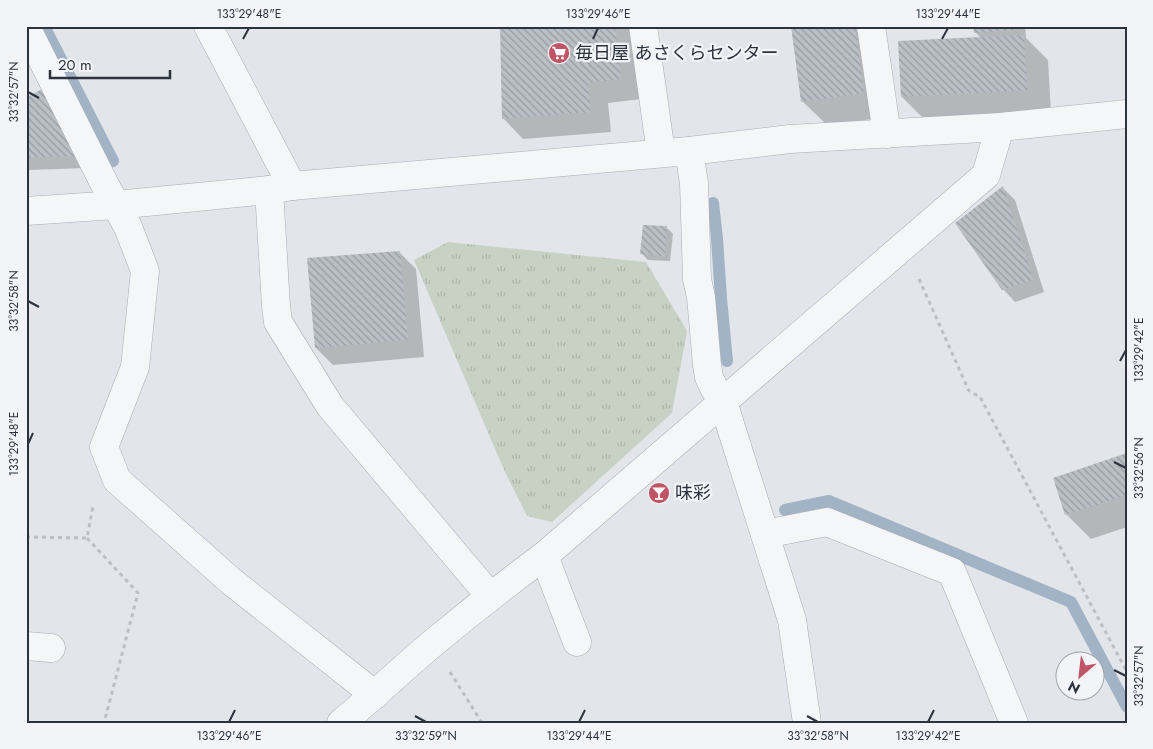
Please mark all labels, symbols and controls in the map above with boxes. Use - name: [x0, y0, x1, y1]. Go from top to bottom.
- text: 133°29'48"E: [217, 5, 281, 23]
- text: 133°29'46"E: [565, 5, 631, 23]
- text: 133°29'44"E: [915, 5, 981, 23]
- place label: 毎日屋 あさくらセンター: [575, 40, 778, 66]
- supermarket icon: 毎日屋 あさくらセンター: [547, 41, 571, 65]
- scale bar: [50, 48, 170, 80]
- text: 20 m: [58, 54, 92, 76]
- text: 33°32'57"N: [5, 61, 23, 123]
- text: 33°32'58"N: [5, 270, 23, 332]
- text: 133°29'42"E: [1130, 317, 1148, 383]
- text: 133°29'48"E: [5, 412, 23, 476]
- text: 33°32'56"N: [1130, 437, 1148, 499]
- place label: 味彩: [675, 480, 711, 506]
- bar icon: 味彩: [647, 481, 671, 505]
- text: 33°32'57"N: [1130, 645, 1148, 707]
- north arrow: [1056, 652, 1106, 702]
- text: N: [1064, 676, 1084, 699]
- text: 133°29'46"E: [196, 727, 262, 745]
- text: 33°32'59"N: [395, 727, 457, 745]
- text: 133°29'44"E: [546, 727, 612, 745]
- text: 33°32'58"N: [787, 727, 849, 745]
- text: 133°29'42"E: [895, 727, 961, 745]

